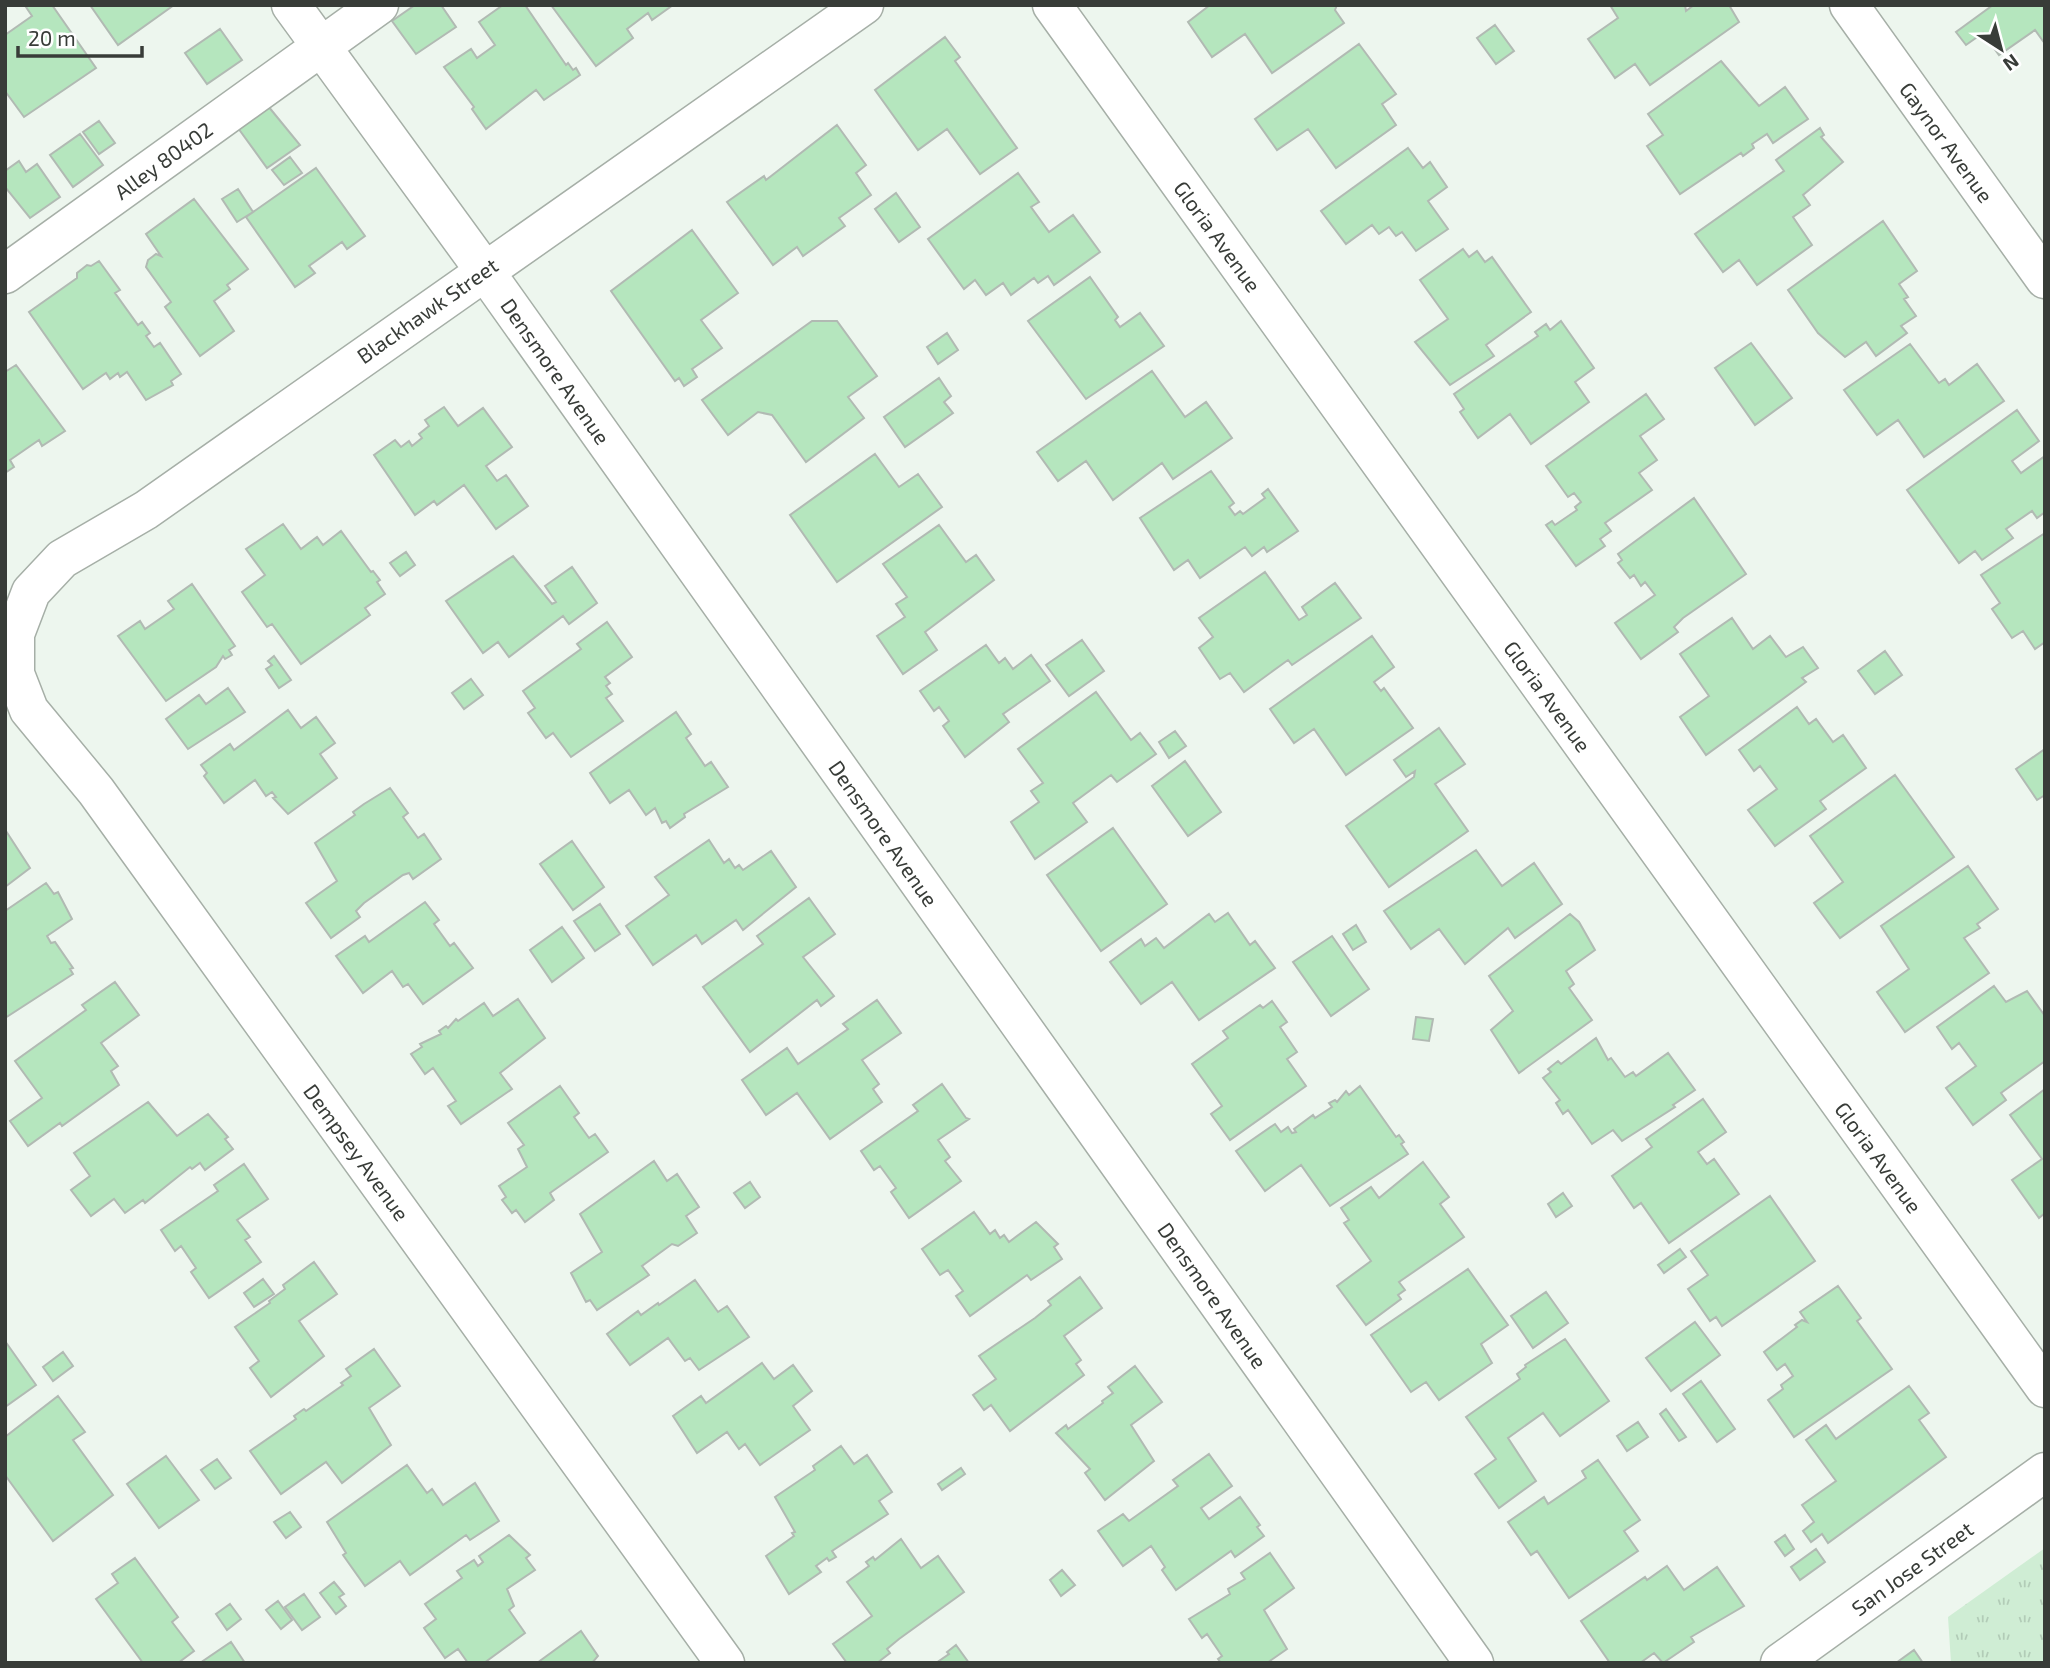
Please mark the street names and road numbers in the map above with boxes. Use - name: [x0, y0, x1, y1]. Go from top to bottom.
- street label: Gaynor Avenue: [1895, 77, 1999, 207]
- street label: Alley 80402: [109, 116, 217, 204]
- street label: Gloria Avenue: [1169, 176, 1267, 296]
- street label: Blackhawk Street: [352, 252, 502, 368]
- street label: Densmore Avenue: [496, 293, 616, 449]
- street label: Gloria Avenue: [1499, 636, 1597, 756]
- street label: Densmore Avenue: [824, 755, 944, 911]
- street label: Dempsey Avenue: [299, 1079, 415, 1225]
- street label: Gloria Avenue: [1830, 1097, 1928, 1217]
- street label: Densmore Avenue: [1153, 1217, 1273, 1373]
- street label: San Jose Street: [1846, 1516, 1978, 1620]

